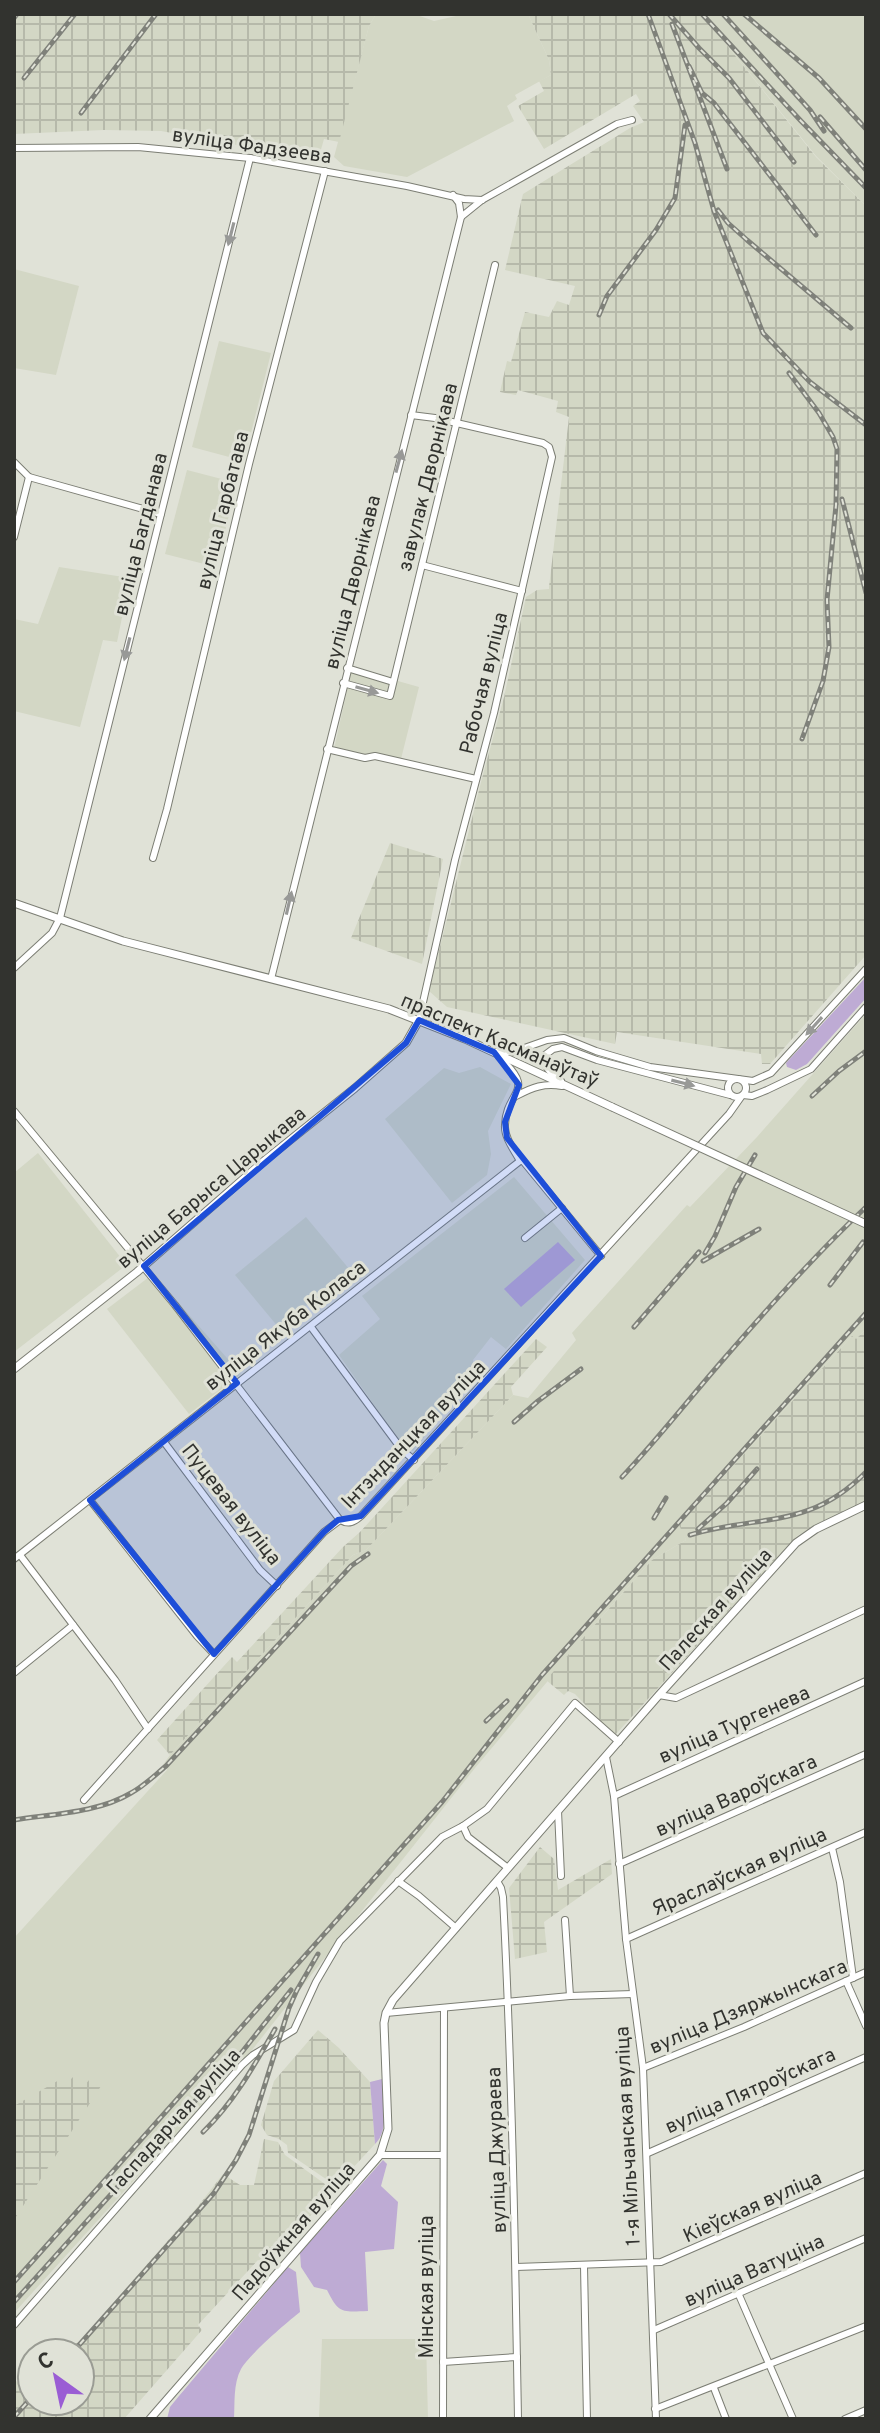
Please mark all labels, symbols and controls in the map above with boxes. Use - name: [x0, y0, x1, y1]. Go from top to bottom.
- street label: вуліца Фадзеева: [170, 123, 333, 171]
- one-way arrow: [225, 222, 237, 247]
- street label: завулак Дворнікава: [393, 380, 465, 575]
- street label: вуліца Гарбатава: [192, 429, 256, 592]
- one-way arrow: [394, 448, 406, 473]
- street label: вуліца Багданава: [109, 450, 175, 619]
- street label: вуліца Дворнікава: [320, 493, 388, 672]
- street label: Рабочая вуліца: [455, 610, 515, 757]
- one-way arrow: [121, 637, 133, 662]
- one-way arrow: [355, 684, 379, 697]
- one-way arrow: [283, 891, 295, 916]
- street label: праспект Касманаўтаў: [396, 988, 602, 1095]
- one-way arrow: [805, 1017, 823, 1036]
- one-way arrow: [670, 1078, 695, 1090]
- street label: вуліца Барыса Царыкава: [112, 1102, 312, 1275]
- street label: вуліца Якуба Коласа: [201, 1256, 372, 1398]
- street label: Інтэнданцкая вуліца: [337, 1355, 492, 1515]
- street label: Пуцевая вуліца: [175, 1439, 286, 1571]
- street label: Палеская вуліца: [654, 1543, 779, 1677]
- street label: вуліца Тургенева: [655, 1681, 814, 1771]
- street label: вуліца Вароўскага: [652, 1750, 822, 1844]
- street label: Яраслаўская вуліца: [648, 1823, 831, 1923]
- street label: вуліца Дзяржынскага: [646, 1954, 852, 2061]
- street label: 1-я Мільчанская вуліца: [610, 2025, 648, 2246]
- street label: вуліца Пятроўскага: [661, 2042, 840, 2141]
- street label: Гаспадарчая вуліца: [102, 2044, 247, 2201]
- street label: вуліца Джураева: [482, 2066, 514, 2234]
- street label: Падоўжная вуліца: [227, 2157, 362, 2307]
- street label: Кіеўская вуліца: [680, 2166, 826, 2250]
- street label: Мінская вуліца: [415, 2216, 441, 2358]
- street label: вуліца Ватуціна: [681, 2229, 829, 2314]
- north arrow: [16, 2337, 96, 2417]
- text: С: [33, 2347, 60, 2377]

